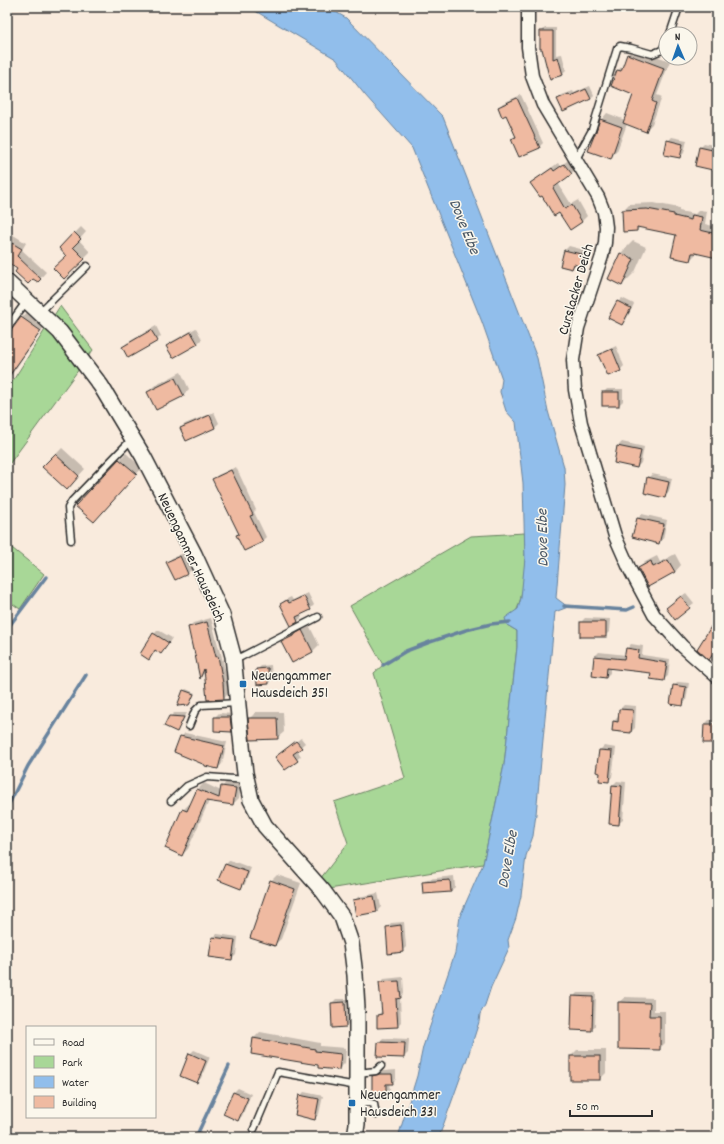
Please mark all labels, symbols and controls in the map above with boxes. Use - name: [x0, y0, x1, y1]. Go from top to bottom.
- north arrow: [658, 26, 698, 66]
- text: N: [675, 30, 681, 46]
- water label: Dove Elbe: [442, 196, 486, 259]
- street label: Curslacker Deich: [553, 241, 601, 338]
- street label: Neuengammer Hausdeich: [151, 489, 230, 626]
- water label: Dove Elbe: [531, 508, 556, 567]
- place label: Neuengammer Hausdeich 351: [251, 666, 332, 705]
- marker: Neuengammer Hausdeich 351: [238, 679, 248, 689]
- water label: Dove Elbe: [492, 828, 525, 890]
- legend: [26, 1026, 156, 1118]
- text: Road: [62, 1035, 84, 1052]
- text: Park: [62, 1055, 83, 1072]
- text: Water: [62, 1075, 89, 1092]
- place label: Neuengammer Hausdeich 331: [360, 1085, 441, 1124]
- scale bar: [570, 1092, 652, 1118]
- text: Building: [62, 1095, 97, 1112]
- marker: Neuengammer Hausdeich 331: [347, 1098, 357, 1108]
- text: 50 m: [576, 1099, 599, 1116]

